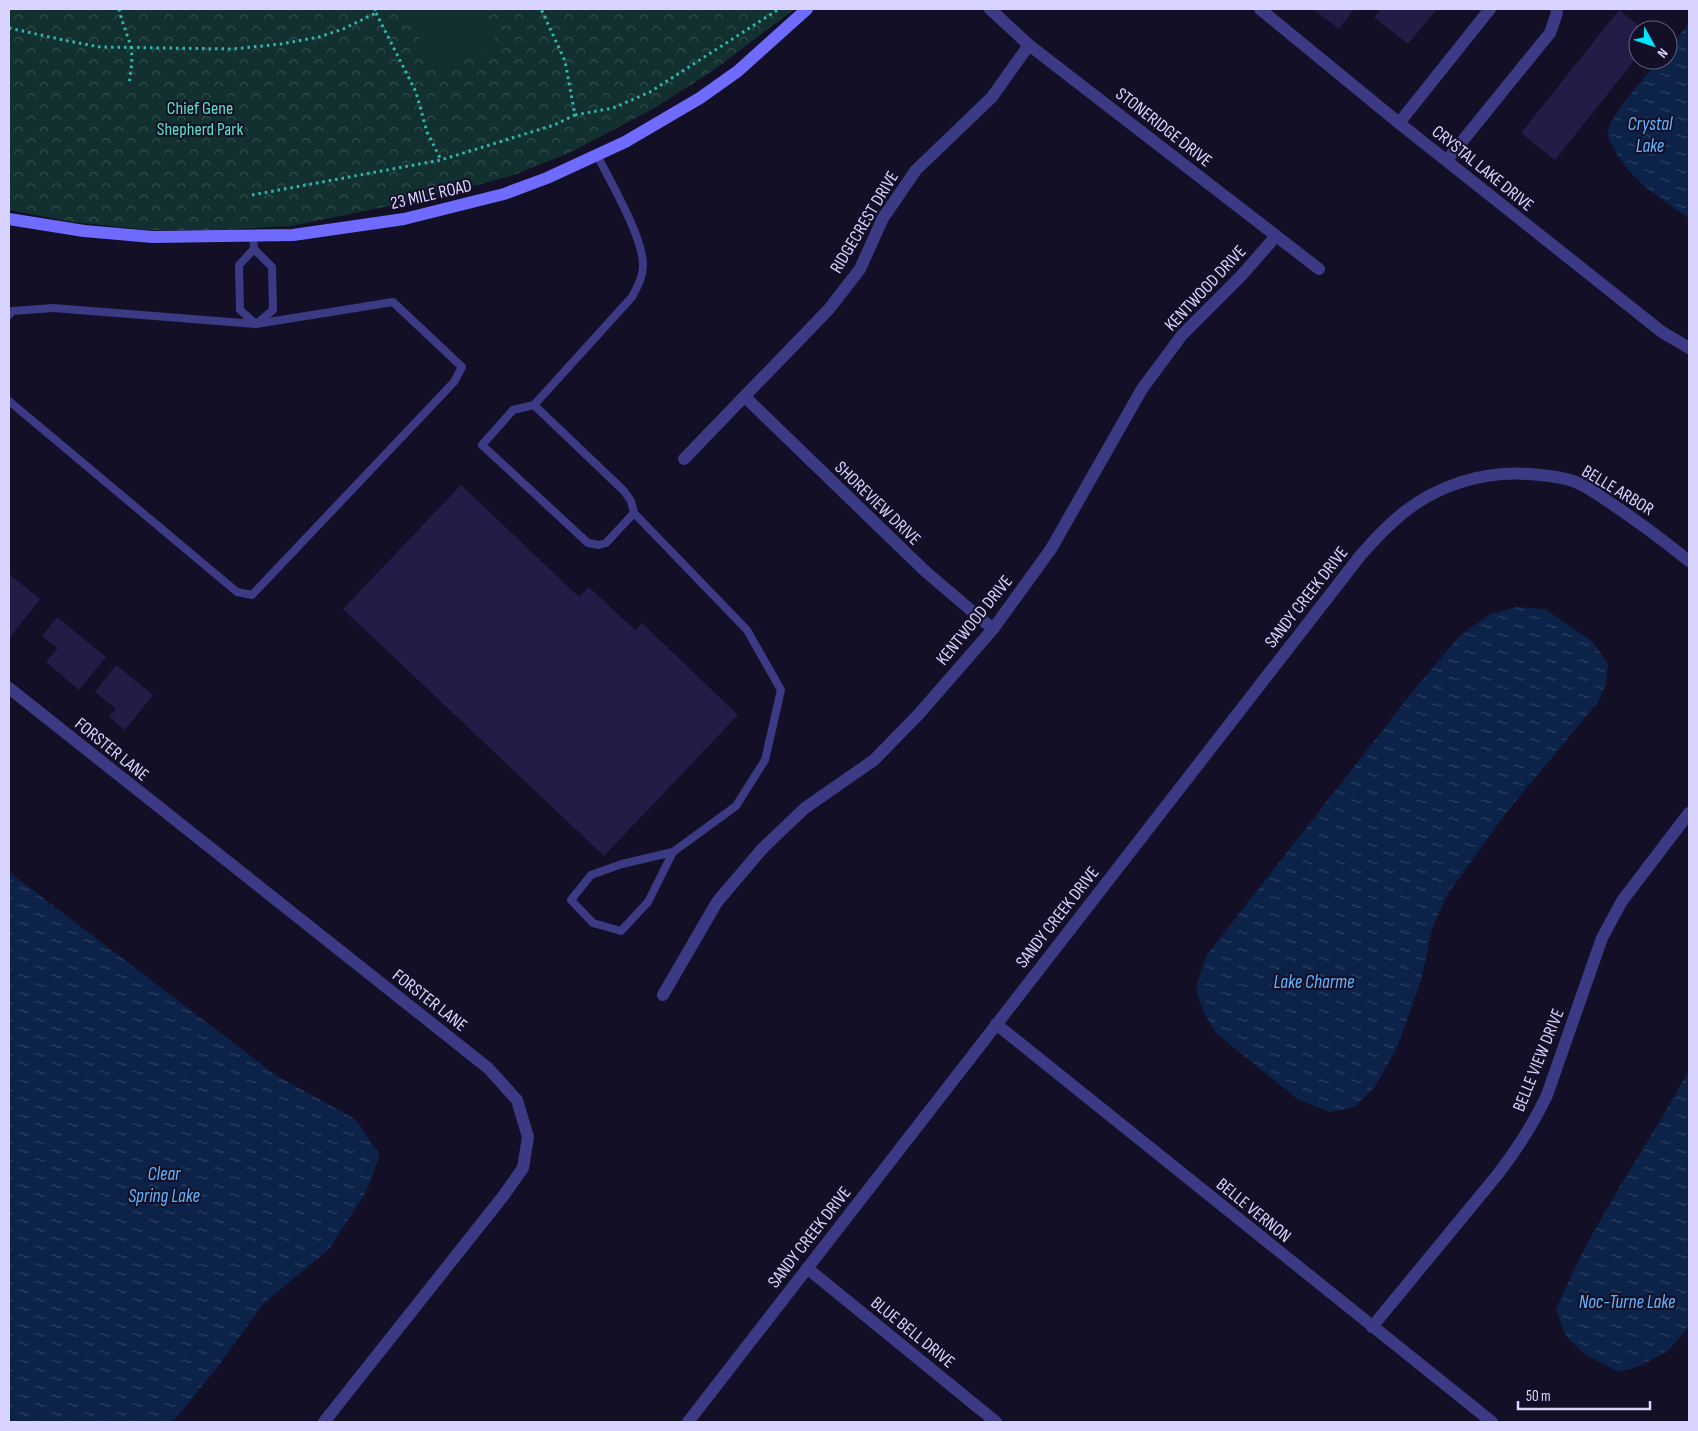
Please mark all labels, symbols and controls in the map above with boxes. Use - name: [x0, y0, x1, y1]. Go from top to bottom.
- north arrow: [1628, 20, 1678, 70]
- text: N: [1654, 45, 1671, 61]
- street label: STONERIDGE DRIVE: [1111, 83, 1216, 172]
- park label: Chief Gene Shepherd Park: [157, 98, 243, 140]
- water label: Crystal Lake: [1627, 113, 1673, 158]
- street label: CRYSTAL LAKE DRIVE: [1428, 121, 1538, 216]
- street label: RIDGECREST DRIVE: [826, 167, 903, 277]
- street label: 23 MILE ROAD: [388, 175, 474, 214]
- street label: KENTWOOD DRIVE: [1160, 241, 1250, 336]
- street label: SHOREVIEW DRIVE: [830, 457, 925, 550]
- street label: BELLE ARBOR: [1578, 461, 1658, 520]
- street label: SANDY CREEK DRIVE: [1260, 542, 1352, 652]
- street label: KENTWOOD DRIVE: [932, 571, 1017, 669]
- street label: FORSTER LANE: [71, 713, 153, 785]
- street label: SANDY CREEK DRIVE: [1011, 862, 1103, 972]
- street label: FORSTER LANE: [388, 965, 471, 1036]
- water label: Lake Charme: [1274, 971, 1355, 994]
- street label: BELLE VIEW DRIVE: [1508, 1006, 1569, 1115]
- water label: Clear Spring Lake: [128, 1163, 200, 1208]
- street label: BELLE VERNON: [1212, 1174, 1295, 1247]
- street label: SANDY CREEK DRIVE: [763, 1182, 855, 1292]
- water label: Noc-Turne Lake: [1579, 1291, 1676, 1314]
- street label: BLUE BELL DRIVE: [867, 1292, 959, 1372]
- scale bar: [1518, 1378, 1650, 1410]
- text: 50 m: [1526, 1387, 1551, 1406]

